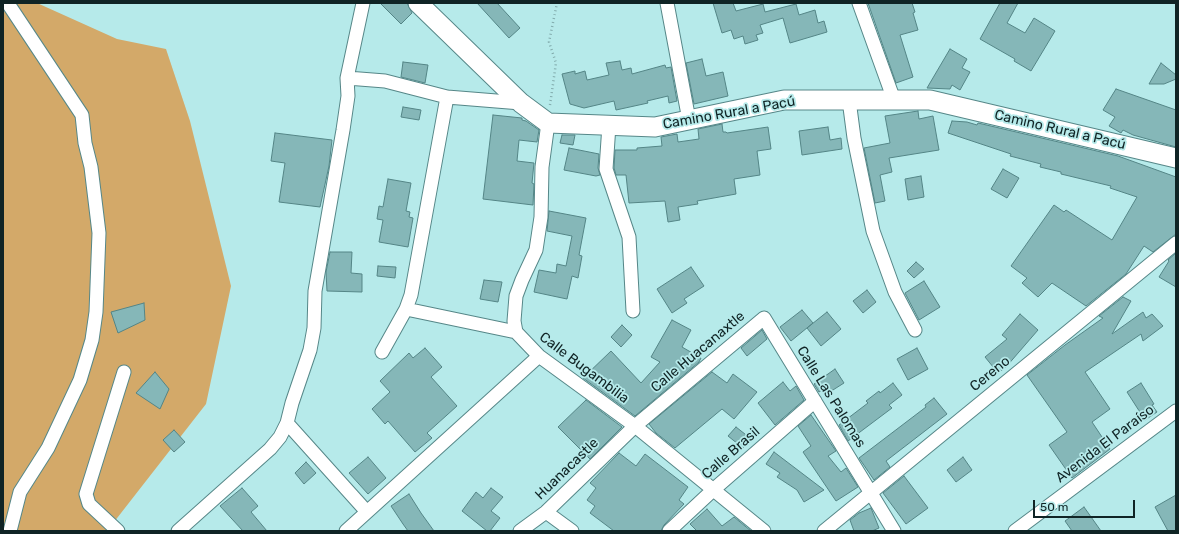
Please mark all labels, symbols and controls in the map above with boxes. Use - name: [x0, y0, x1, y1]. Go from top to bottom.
- street label: Camino Rural a Pacú: [662, 93, 796, 133]
- street label: Camino Rural a Pacú: [993, 107, 1127, 153]
- street label: Calle Huacanaxtle: [648, 308, 748, 396]
- street label: Calle Bugambilia: [536, 329, 632, 407]
- street label: Calle Las Palomas: [793, 343, 869, 451]
- street label: Cereno: [967, 353, 1013, 395]
- street label: Avenida El Paraíso: [1052, 401, 1158, 487]
- street label: Calle Brasil: [699, 423, 763, 483]
- street label: Huanacastle: [532, 435, 602, 503]
- scale bar: [1035, 492, 1137, 518]
- text: 50 m: [1040, 500, 1068, 514]

